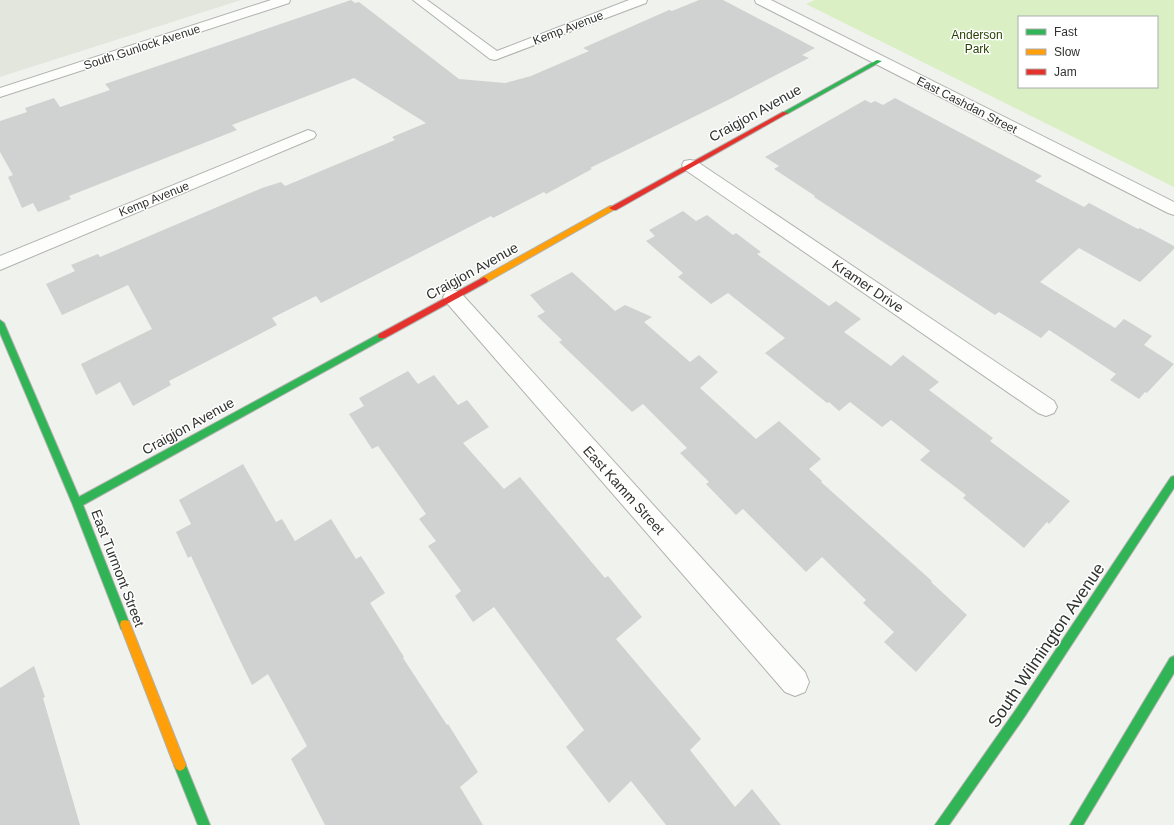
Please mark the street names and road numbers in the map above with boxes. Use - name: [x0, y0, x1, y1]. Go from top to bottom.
- street label: Kemp Avenue: [531, 8, 606, 48]
- street label: South Gunlock Avenue: [82, 21, 202, 72]
- street label: East Cashdan Street: [914, 74, 1020, 137]
- street label: Craigjon Avenue: [706, 81, 804, 145]
- street label: Kemp Avenue: [117, 178, 191, 219]
- street label: Craigjon Avenue: [423, 239, 521, 303]
- street label: Kramer Drive: [829, 256, 907, 316]
- street label: Craigjon Avenue: [139, 394, 237, 458]
- street label: East Kamm Street: [580, 442, 668, 538]
- street label: East Turmont Street: [88, 507, 148, 629]
- street label: South Wilmington Avenue: [984, 559, 1109, 731]

